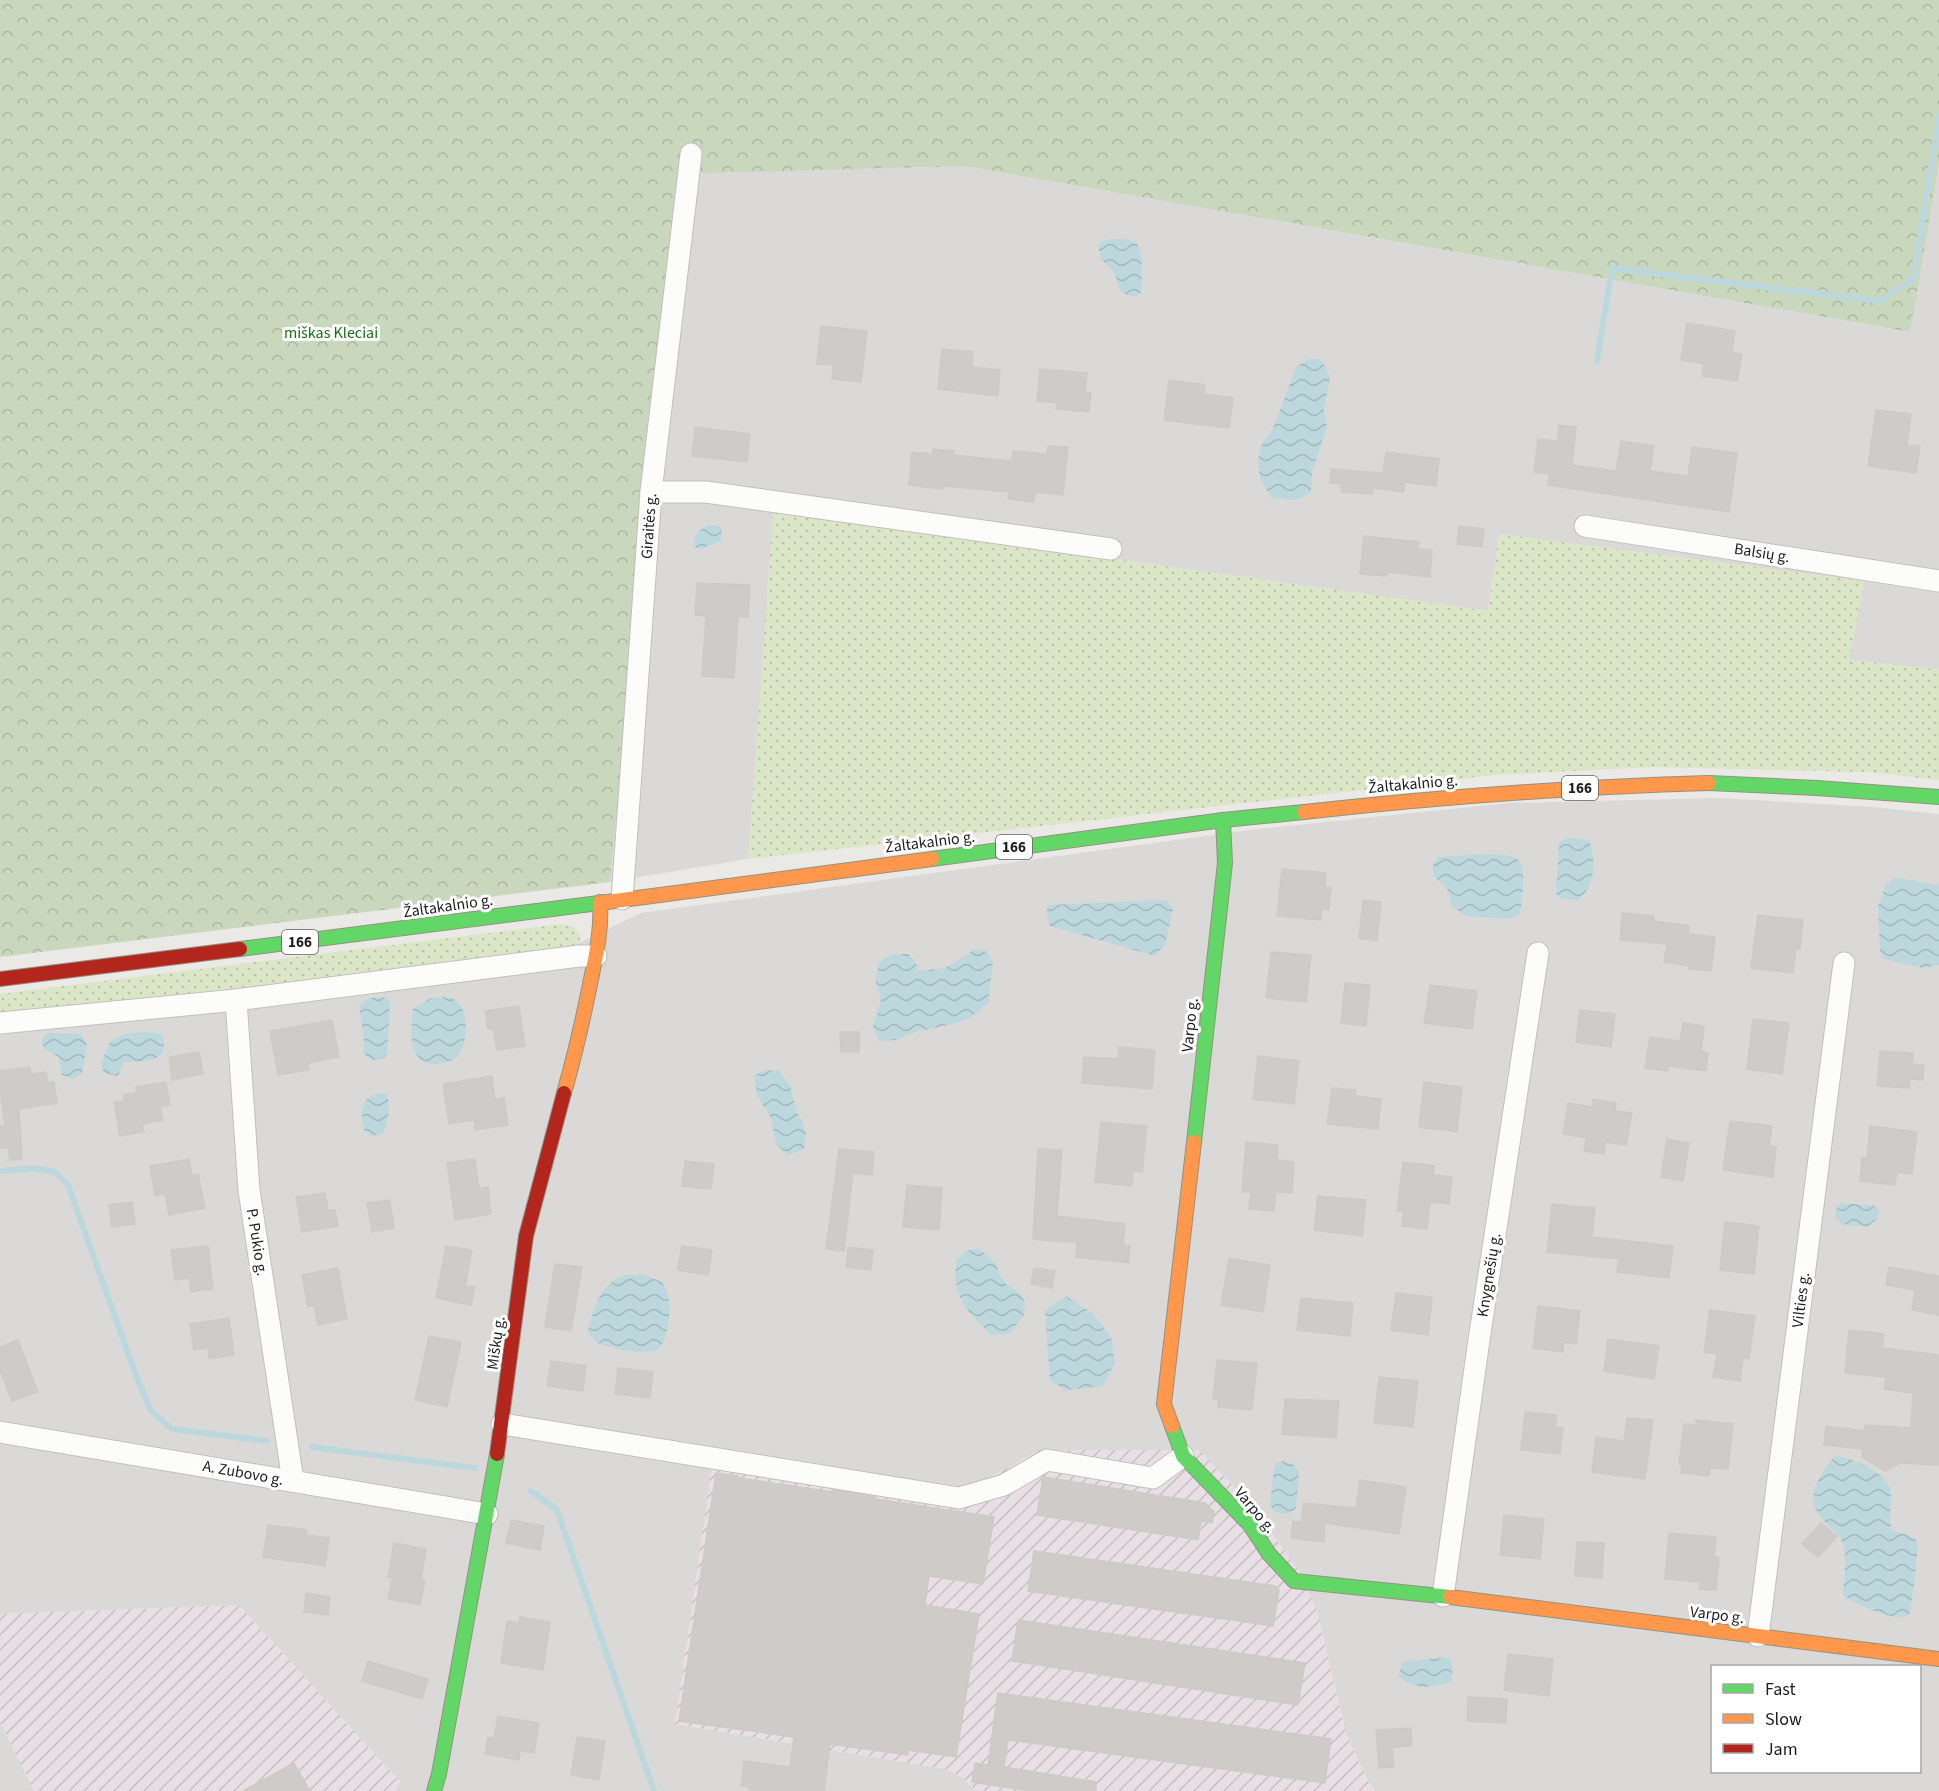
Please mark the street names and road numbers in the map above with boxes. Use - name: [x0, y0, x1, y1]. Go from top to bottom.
- street label: Giraitės g.: [636, 492, 662, 560]
- street label: Balsių g.: [1733, 538, 1791, 568]
- street label: Žaltakalnio g.: [1367, 769, 1459, 799]
- road number: 166: [1562, 776, 1598, 800]
- street label: Žaltakalnio g.: [884, 826, 976, 858]
- road number: 166: [996, 835, 1032, 859]
- street label: Žaltakalnio g.: [402, 889, 494, 923]
- road number: 166: [282, 930, 318, 954]
- street label: Varpo g.: [1176, 997, 1204, 1053]
- street label: P. Pukio g.: [241, 1207, 273, 1277]
- street label: Knygnešių g.: [1471, 1231, 1507, 1319]
- street label: Vilties g.: [1787, 1271, 1815, 1329]
- street label: Miškų g.: [481, 1315, 511, 1371]
- street label: A. Zubovo g.: [201, 1455, 285, 1491]
- street label: Varpo g.: [1229, 1482, 1281, 1538]
- street label: Varpo g.: [1689, 1601, 1745, 1629]

